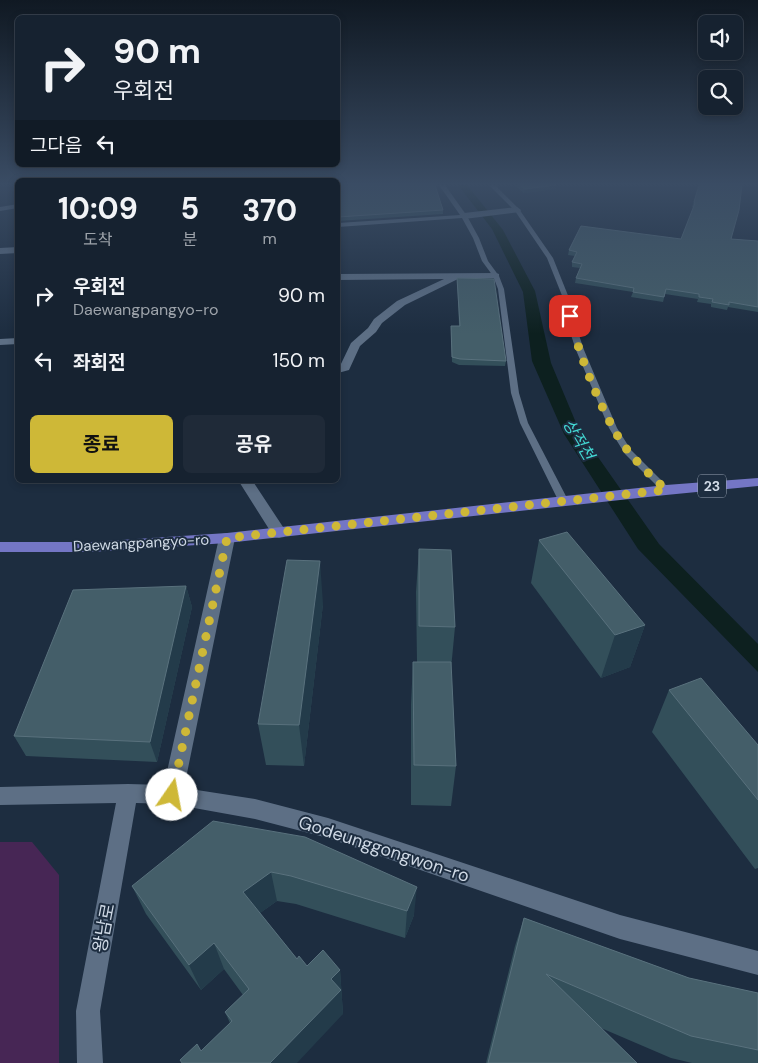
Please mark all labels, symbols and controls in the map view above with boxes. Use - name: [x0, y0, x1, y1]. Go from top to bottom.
- map controls: [698, 15, 743, 115]
- button: sound: [698, 15, 743, 60]
- text: 90 m: [113, 28, 201, 74]
- icon: right: [30, 35, 95, 100]
- button: search: [698, 70, 743, 115]
- text: 우회전: [113, 76, 174, 105]
- icon: left: [92, 130, 120, 158]
- text: 그다음: [30, 133, 82, 158]
- text: 10:09: [58, 189, 138, 228]
- text: 5: [181, 189, 199, 228]
- text: 370: [242, 191, 297, 230]
- text: m: [262, 228, 277, 249]
- text: 도착: [83, 229, 113, 250]
- text: 분: [183, 229, 197, 250]
- text: 우회전: [73, 274, 125, 299]
- icon: right: [30, 282, 58, 310]
- text: 90 m: [278, 283, 325, 308]
- pin: [549, 295, 591, 337]
- text: Daewangpangyo-ro: [73, 299, 218, 320]
- icon: arrive: [556, 302, 584, 330]
- icon: left: [30, 347, 58, 375]
- text: 150 m: [273, 348, 325, 373]
- text: 좌회전: [73, 350, 125, 375]
- button: 종료: [30, 415, 173, 473]
- button: 공유: [183, 415, 325, 473]
- water label: 상적천: [558, 415, 600, 466]
- road number: 23: [698, 474, 726, 498]
- street label: Daewangpangyo-ro: [72, 529, 210, 557]
- position arrow: [145, 768, 197, 820]
- street label: Godeunggongwon-ro: [295, 810, 473, 888]
- street label: 왕남로: [87, 901, 121, 955]

